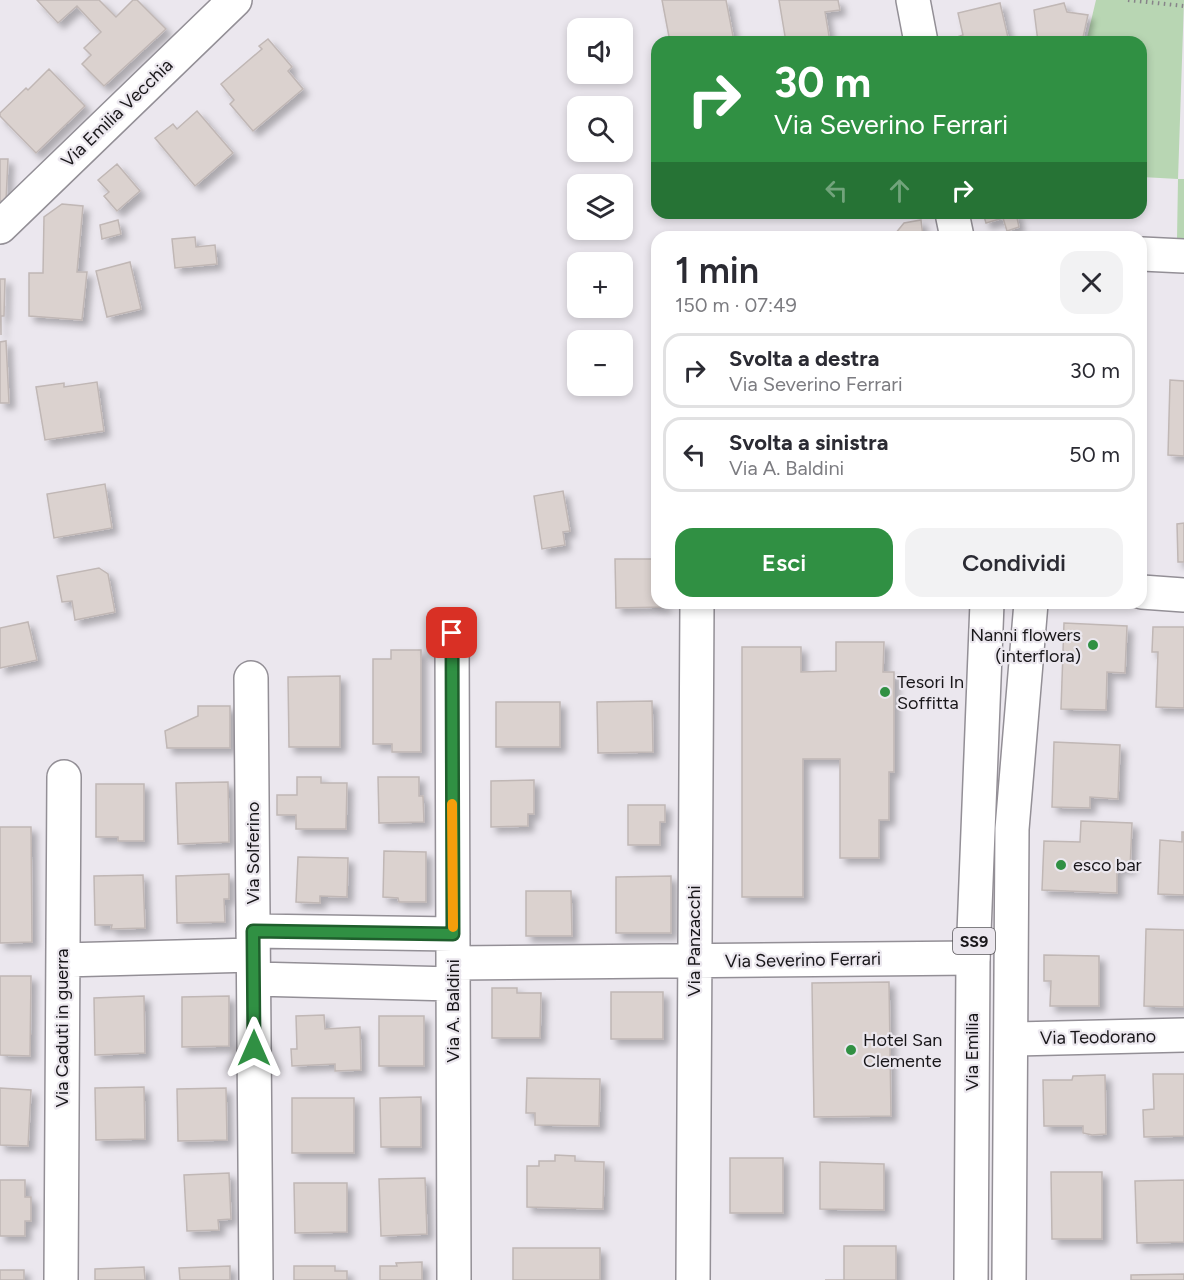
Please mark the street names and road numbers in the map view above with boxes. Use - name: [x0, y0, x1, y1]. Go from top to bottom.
- street label: Via Emilia Vecchia: [57, 54, 177, 172]
- street label: Via Solferino: [242, 802, 264, 904]
- street label: Via Panzacchi: [683, 885, 705, 997]
- road number: SS9: [953, 928, 995, 954]
- street label: Via Severino Ferrari: [725, 948, 881, 972]
- street label: Via Caduti in guerra: [51, 949, 73, 1107]
- street label: Via A. Baldini: [442, 959, 464, 1063]
- street label: Via Emilia: [961, 1013, 983, 1091]
- street label: Via Teodorano: [1040, 1025, 1156, 1049]

